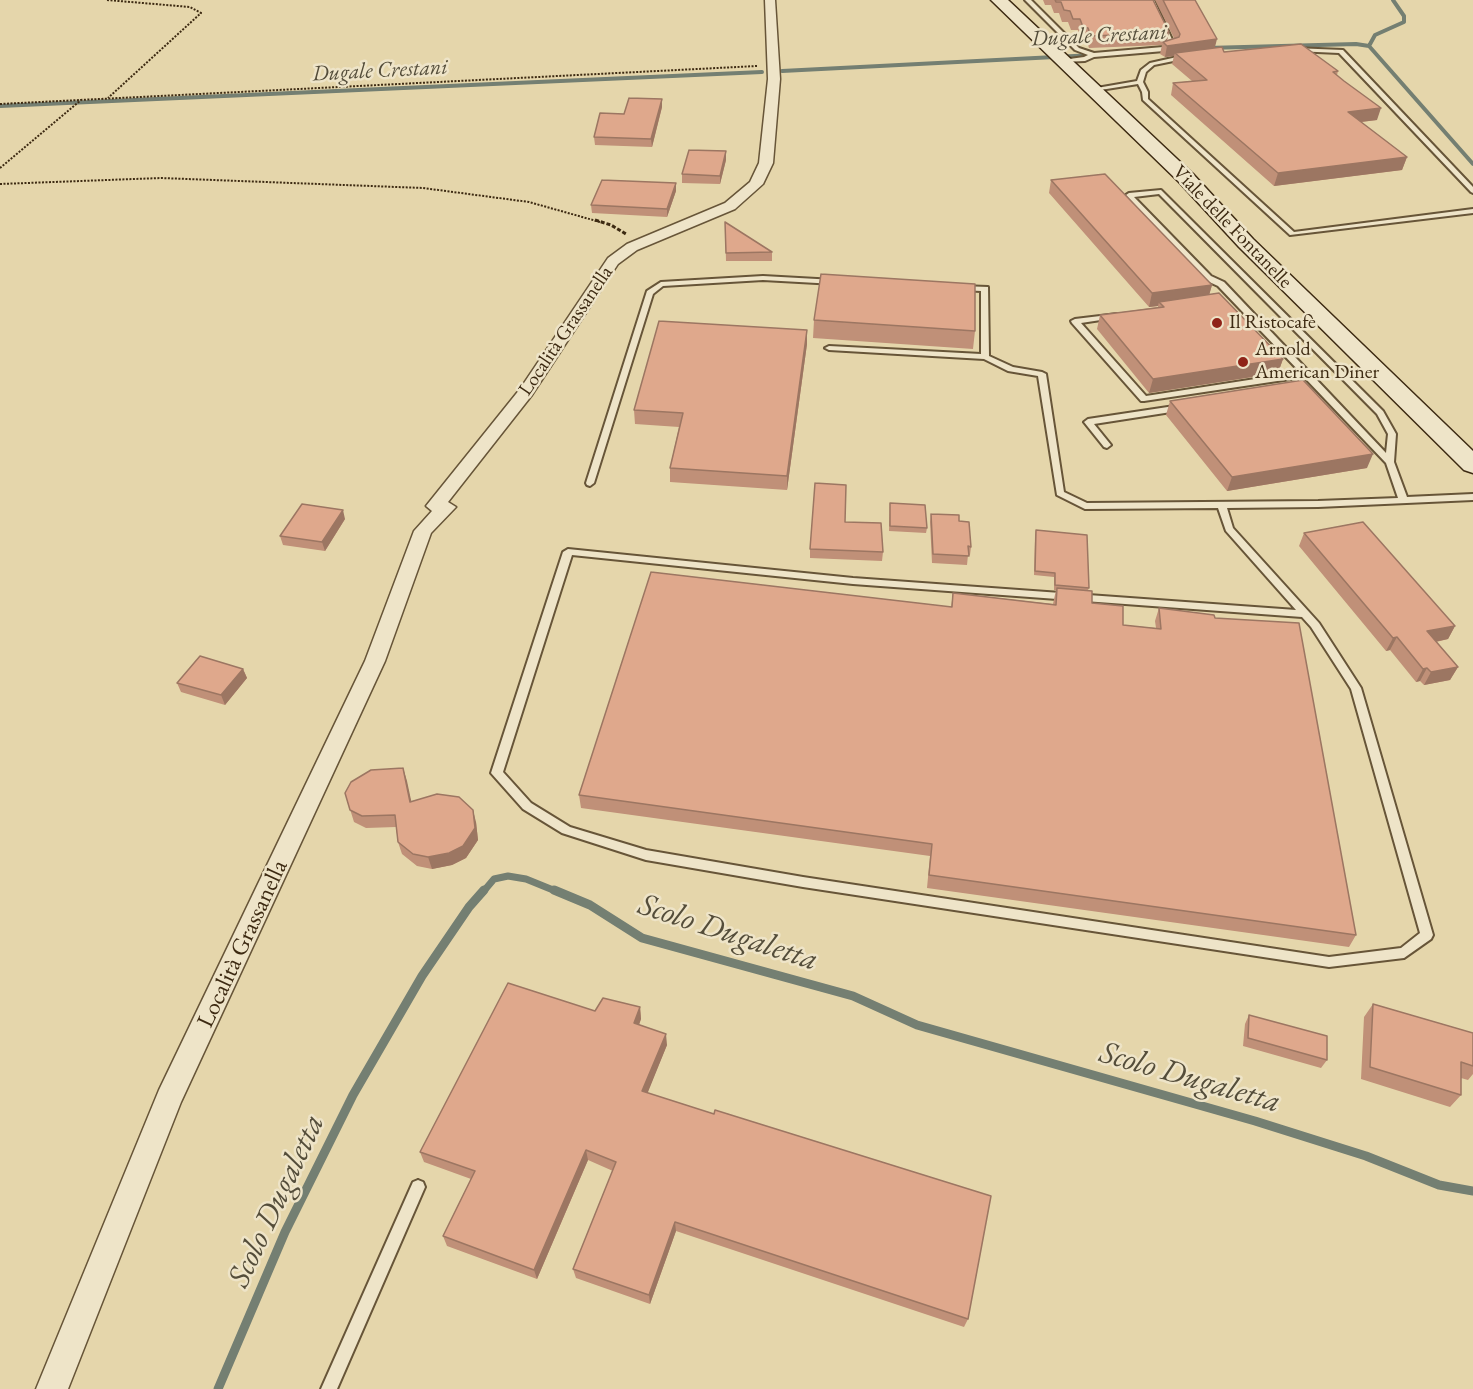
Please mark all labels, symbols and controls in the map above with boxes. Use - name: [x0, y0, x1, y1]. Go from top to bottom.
- water label: Dugale Crestani: [1031, 19, 1167, 53]
- water label: Dugale Crestani: [312, 54, 448, 88]
- street label: Viale delle Fontanelle: [1167, 160, 1297, 294]
- street label: Località Grassanella: [514, 262, 618, 400]
- place label: Il Ristocafè: [1229, 311, 1316, 335]
- marker: Il Ristocafè: [1210, 316, 1224, 330]
- place label: Arnold American Diner: [1255, 338, 1379, 385]
- marker: Arnold American Diner: [1236, 355, 1250, 369]
- street label: Località Grassanella: [192, 856, 294, 1032]
- water label: Scolo Dugaletta: [634, 886, 822, 980]
- water label: Scolo Dugaletta: [1095, 1034, 1285, 1122]
- water label: Scolo Dugaletta: [220, 1108, 334, 1294]

